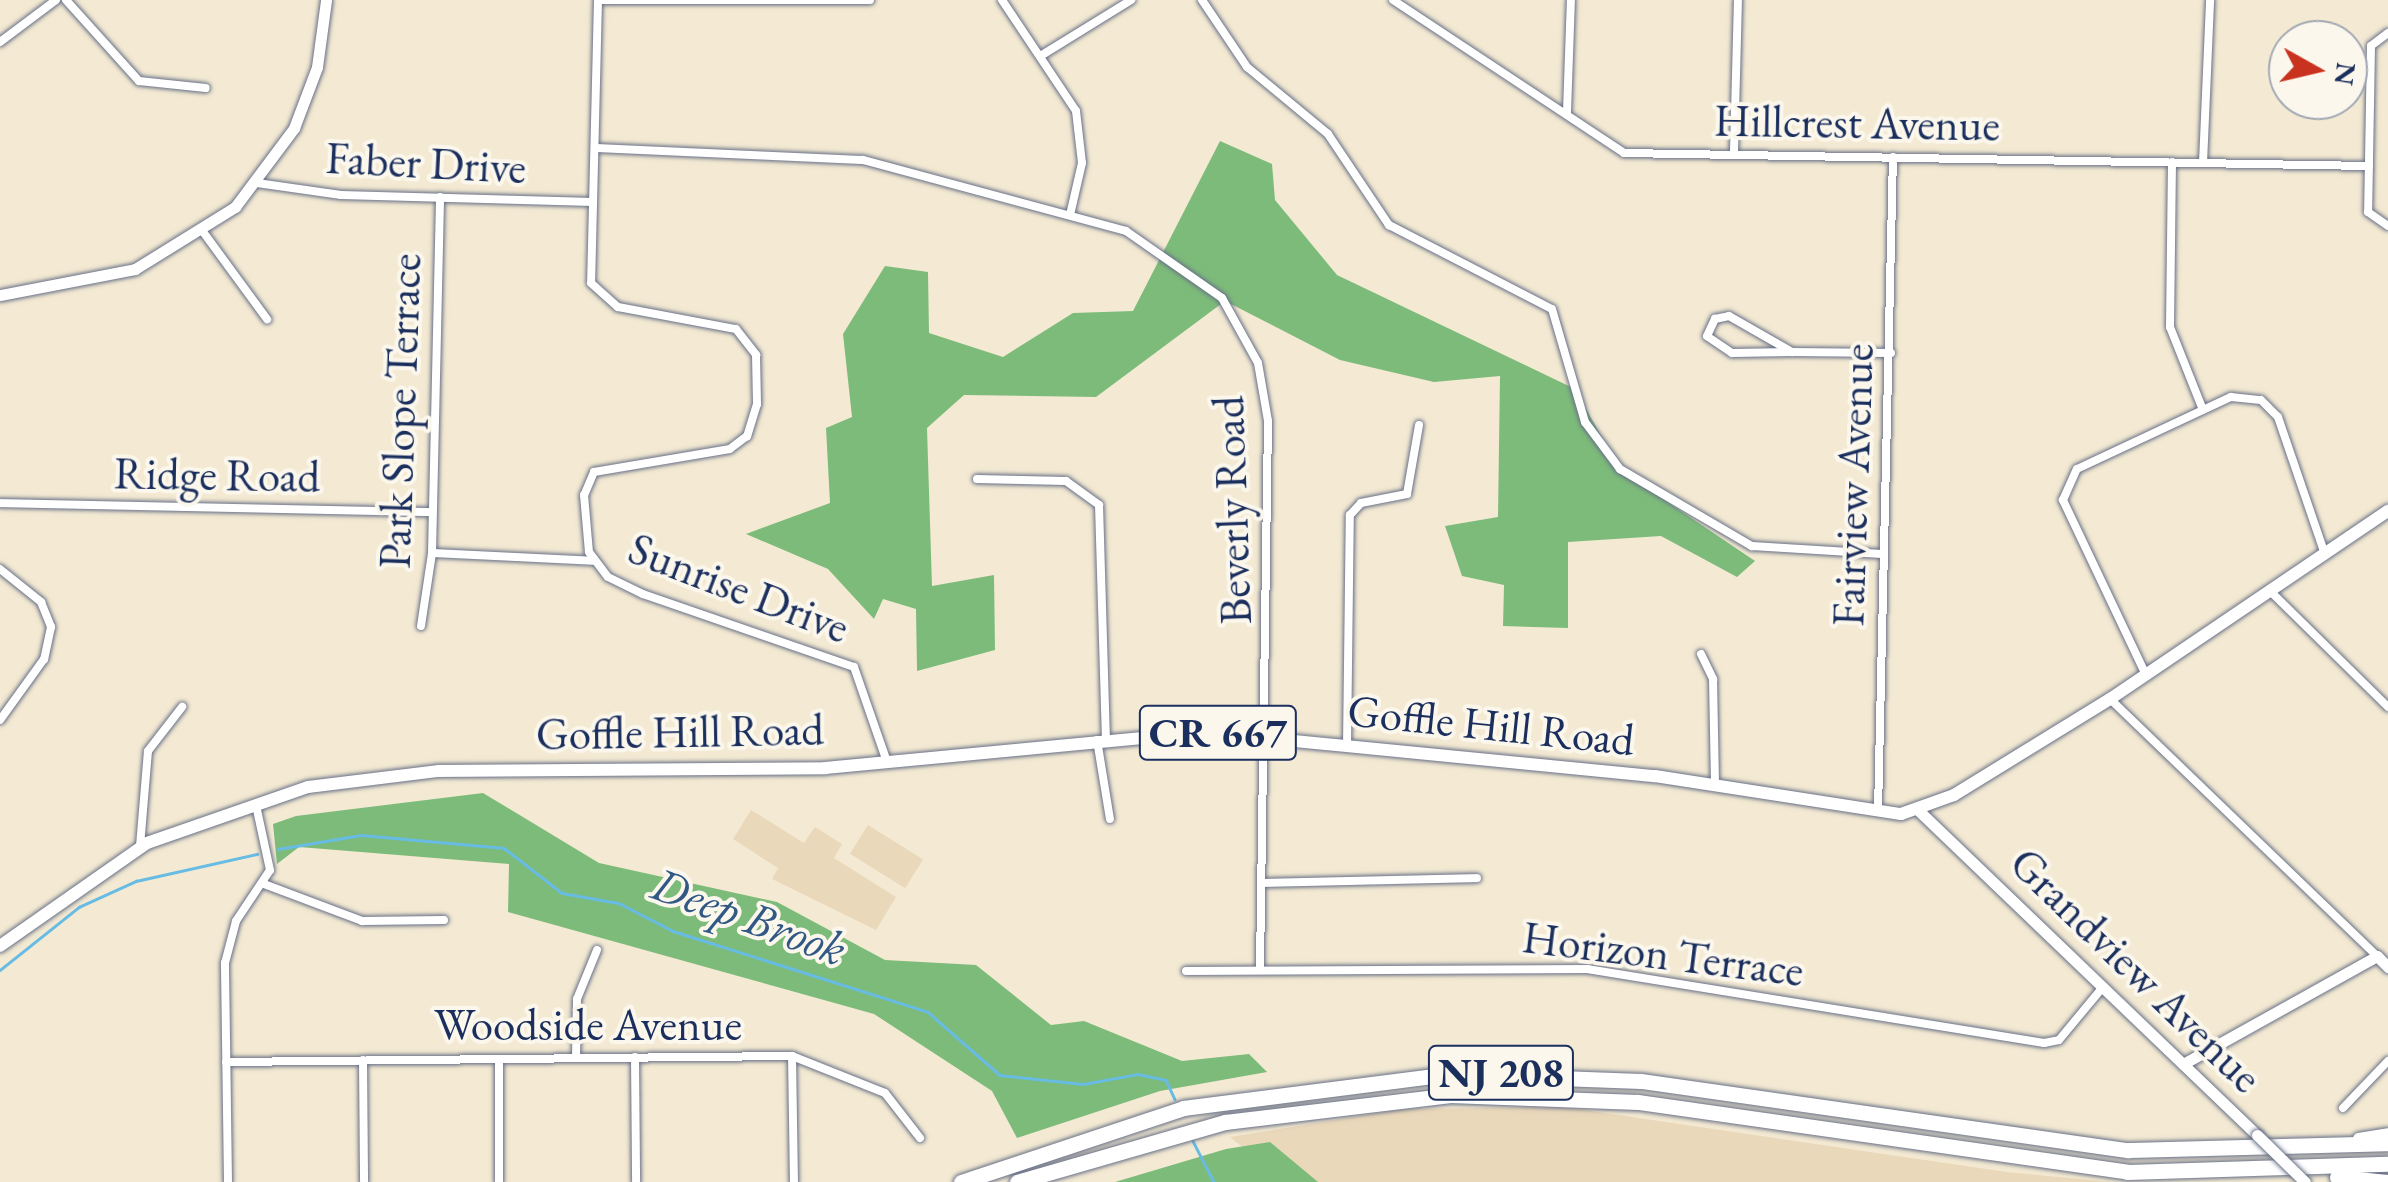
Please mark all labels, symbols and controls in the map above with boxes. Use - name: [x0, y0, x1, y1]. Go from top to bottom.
- north arrow: [2268, 20, 2368, 120]
- text: N: [2326, 60, 2365, 88]
- street label: Hillcrest Avenue: [1713, 94, 2001, 152]
- street label: Faber Drive: [324, 131, 528, 195]
- street label: Park Slope Terrace: [368, 252, 432, 570]
- street label: Fairview Avenue: [1821, 343, 1885, 627]
- street label: Beverly Road: [1201, 395, 1263, 625]
- street label: Ridge Road: [113, 446, 321, 504]
- street label: Sunrise Drive: [621, 521, 857, 655]
- street label: Goffle Hill Road: [1345, 683, 1637, 767]
- road number: CR 667: [1138, 696, 1298, 770]
- street label: Goffle Hill Road: [535, 702, 825, 762]
- street label: Grandview Avenue: [1999, 836, 2273, 1104]
- water label: Deep Brook: [644, 854, 854, 978]
- street label: Horizon Terrace: [1519, 910, 1807, 998]
- street label: Woodside Avenue: [434, 998, 742, 1052]
- road number: NJ 208: [1426, 1036, 1576, 1110]

